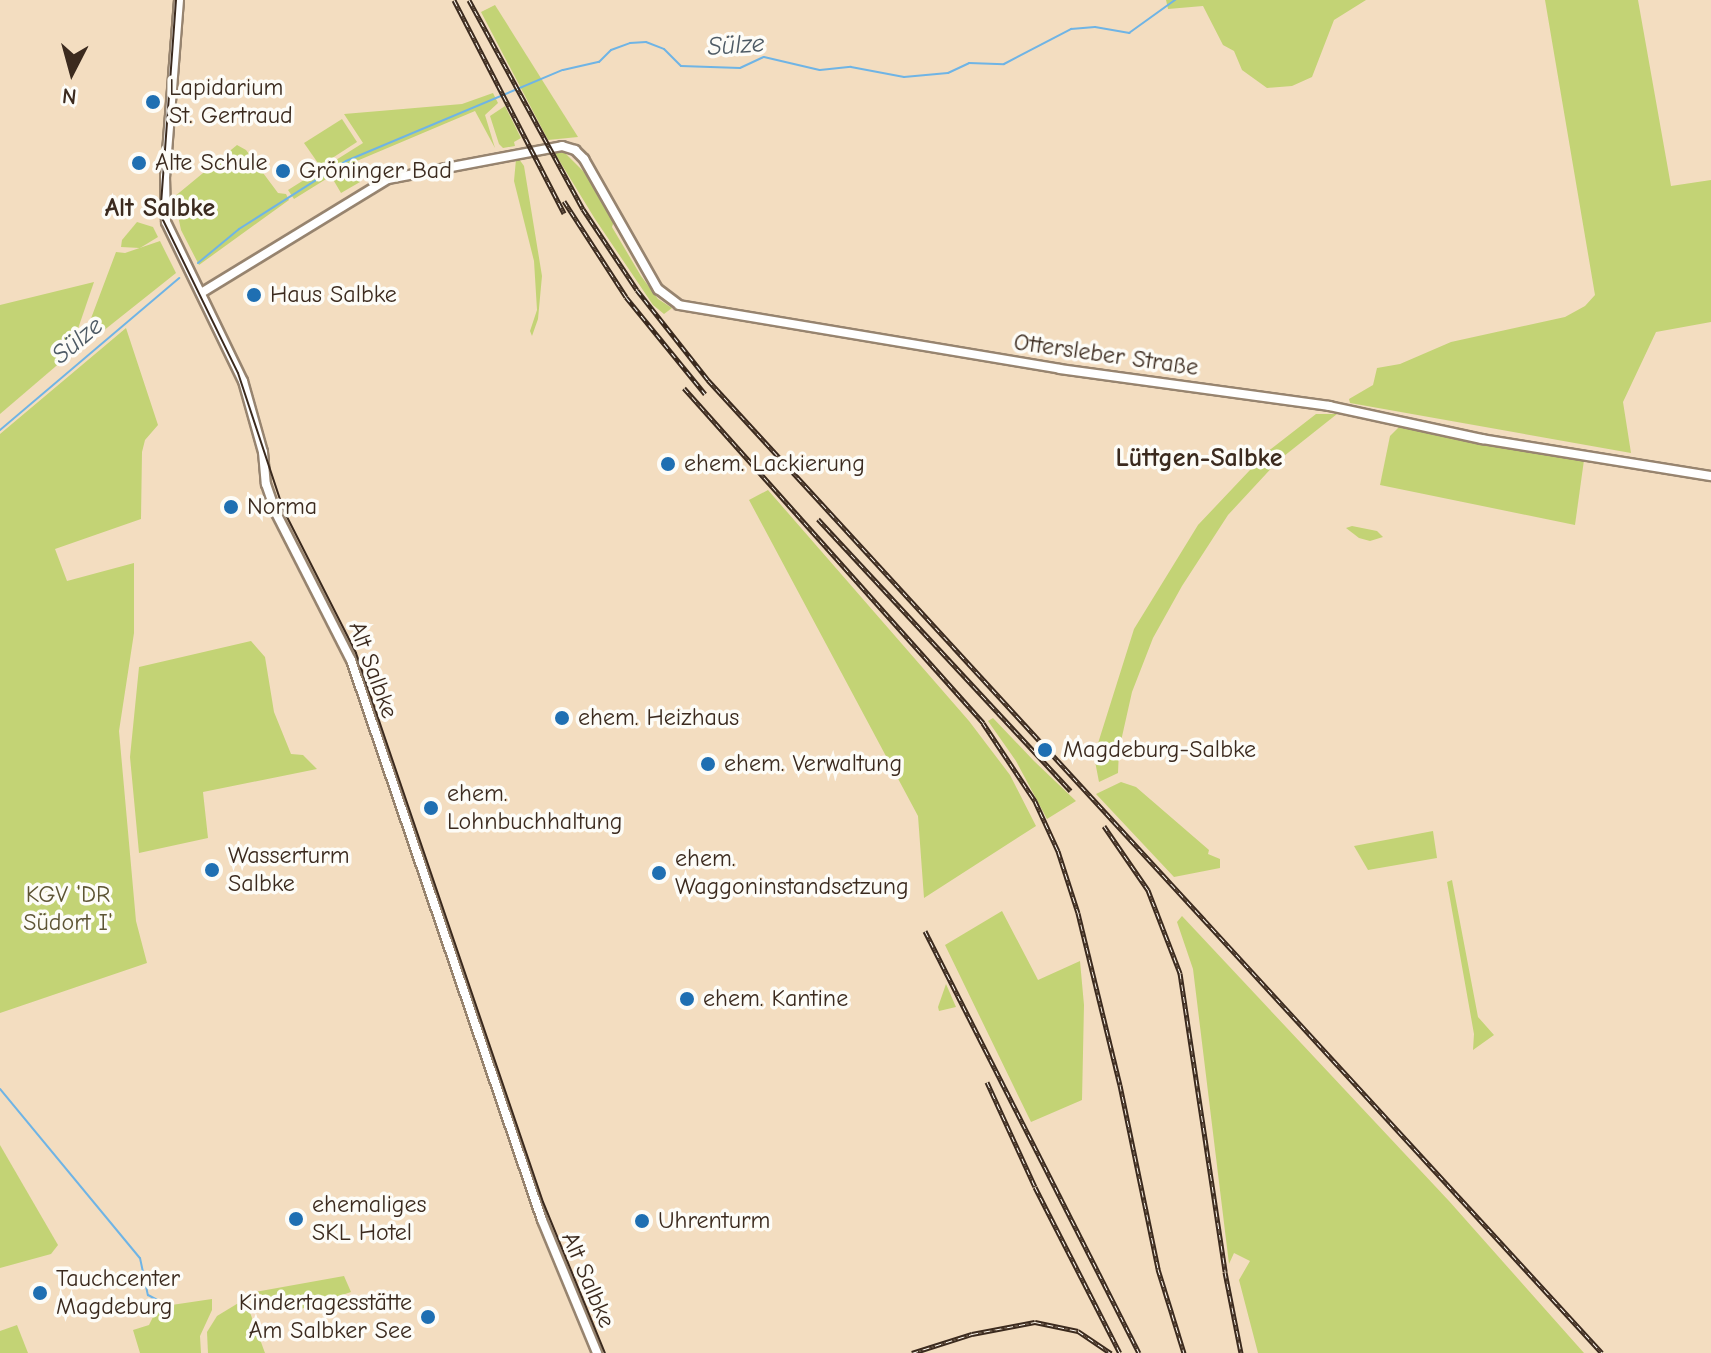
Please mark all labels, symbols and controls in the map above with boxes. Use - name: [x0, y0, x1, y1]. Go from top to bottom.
- water label: Sülze: [706, 28, 766, 64]
- north arrow: [32, 32, 112, 112]
- place label: Lapidarium St. Gertraud: [169, 74, 293, 130]
- text: N: [61, 82, 78, 110]
- marker: Lapidarium St. Gertraud: [144, 93, 162, 111]
- place label: Alte Schule: [155, 149, 268, 177]
- marker: Alte Schule: [130, 154, 148, 172]
- place label: Gröninger Bad: [299, 157, 452, 185]
- marker: Gröninger Bad: [274, 162, 292, 180]
- district label: Alt Salbke: [105, 193, 215, 225]
- place label: Haus Salbke: [270, 281, 397, 309]
- marker: Haus Salbke: [245, 286, 263, 304]
- water label: Sülze: [46, 311, 110, 371]
- street label: Ottersleber Straße: [1012, 328, 1200, 382]
- district label: Lüttgen-Salbke: [1115, 443, 1283, 475]
- place label: ehem. Lackierung: [684, 450, 865, 478]
- marker: ehem. Lackierung: [659, 455, 677, 473]
- place label: Norma: [247, 493, 317, 521]
- marker: Norma: [222, 498, 240, 516]
- street label: Alt Salbke: [342, 618, 404, 722]
- place label: ehem. Heizhaus: [578, 704, 739, 732]
- marker: ehem. Heizhaus: [553, 709, 571, 727]
- place label: Magdeburg-Salbke: [1063, 736, 1256, 764]
- marker: Magdeburg-Salbke: [1034, 739, 1056, 761]
- place label: ehem. Verwaltung: [724, 750, 902, 778]
- marker: ehem. Verwaltung: [699, 755, 717, 773]
- place label: ehem. Lohnbuchhaltung: [447, 780, 623, 836]
- marker: ehem. Lohnbuchhaltung: [422, 799, 440, 817]
- place label: Wasserturm Salbke: [228, 842, 350, 898]
- place label: ehem. Waggoninstandsetzung: [675, 845, 909, 901]
- marker: Wasserturm Salbke: [203, 861, 221, 879]
- marker: ehem. Waggoninstandsetzung: [650, 864, 668, 882]
- park label: KGV 'DR Südort I': [23, 881, 113, 937]
- place label: ehem. Kantine: [703, 985, 848, 1013]
- marker: ehem. Kantine: [678, 990, 696, 1008]
- place label: ehemaliges SKL Hotel: [312, 1191, 427, 1247]
- place label: Uhrenturm: [658, 1207, 770, 1235]
- marker: ehemaliges SKL Hotel: [287, 1210, 305, 1228]
- marker: Uhrenturm: [633, 1212, 651, 1230]
- street label: Alt Salbke: [555, 1228, 621, 1332]
- place label: Tauchcenter Magdeburg: [56, 1265, 180, 1321]
- marker: Tauchcenter Magdeburg: [31, 1284, 49, 1302]
- place label: Kindertagesstätte Am Salbker See: [239, 1289, 412, 1345]
- marker: Kindertagesstätte Am Salbker See: [419, 1308, 437, 1326]

